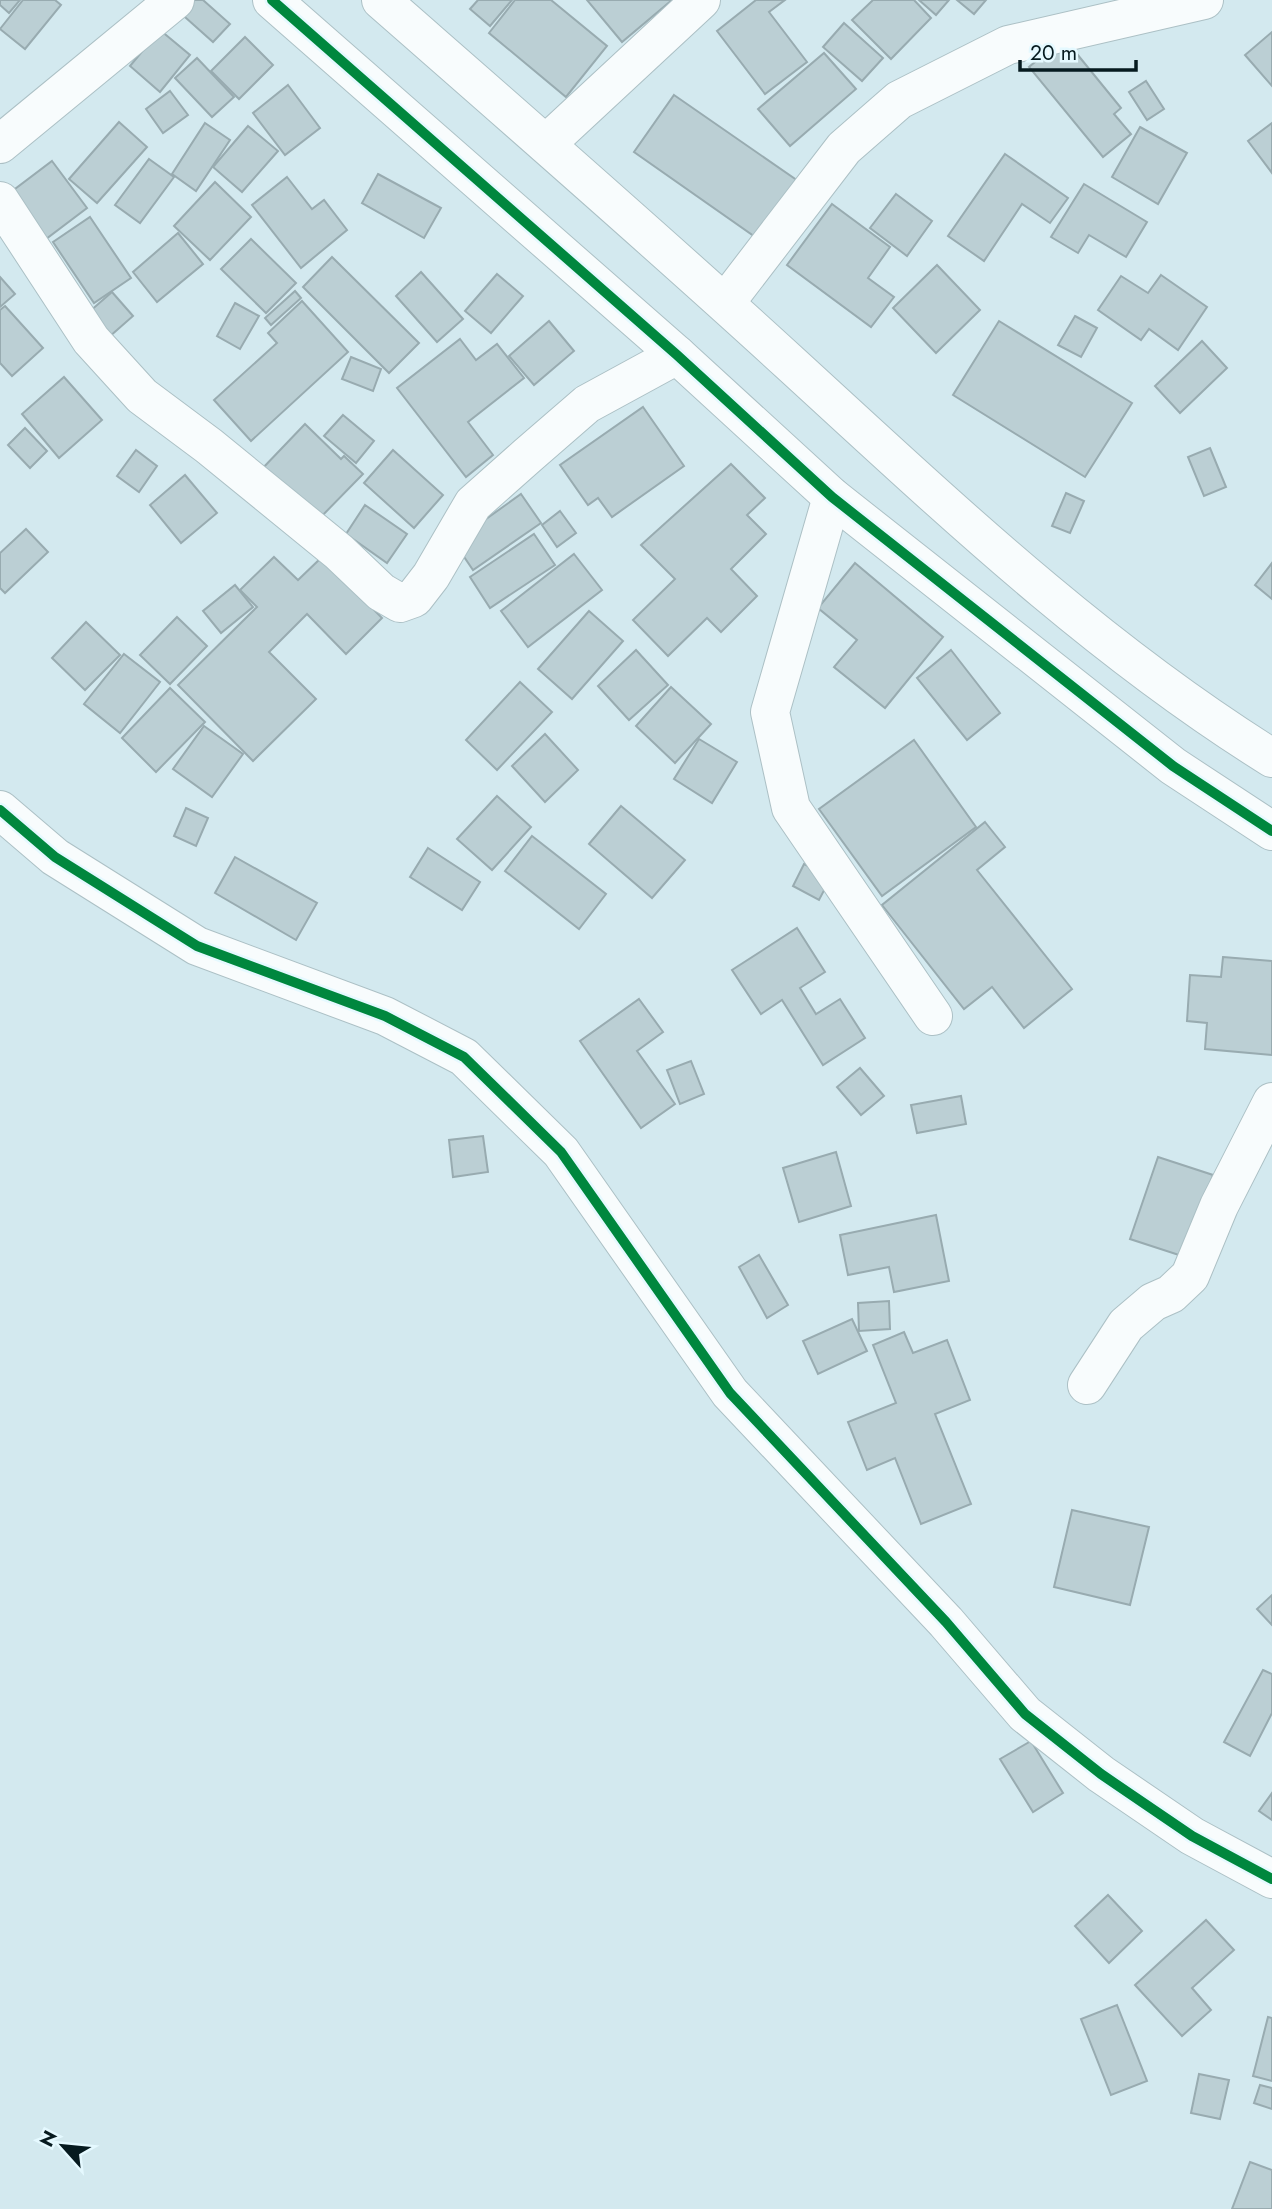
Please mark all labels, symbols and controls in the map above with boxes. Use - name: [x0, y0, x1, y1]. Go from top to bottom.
- scale bar: [1020, 28, 1136, 72]
- text: 20 m: [1030, 38, 1077, 68]
- north arrow: [28, 2111, 98, 2181]
- text: N: [33, 2126, 64, 2151]

